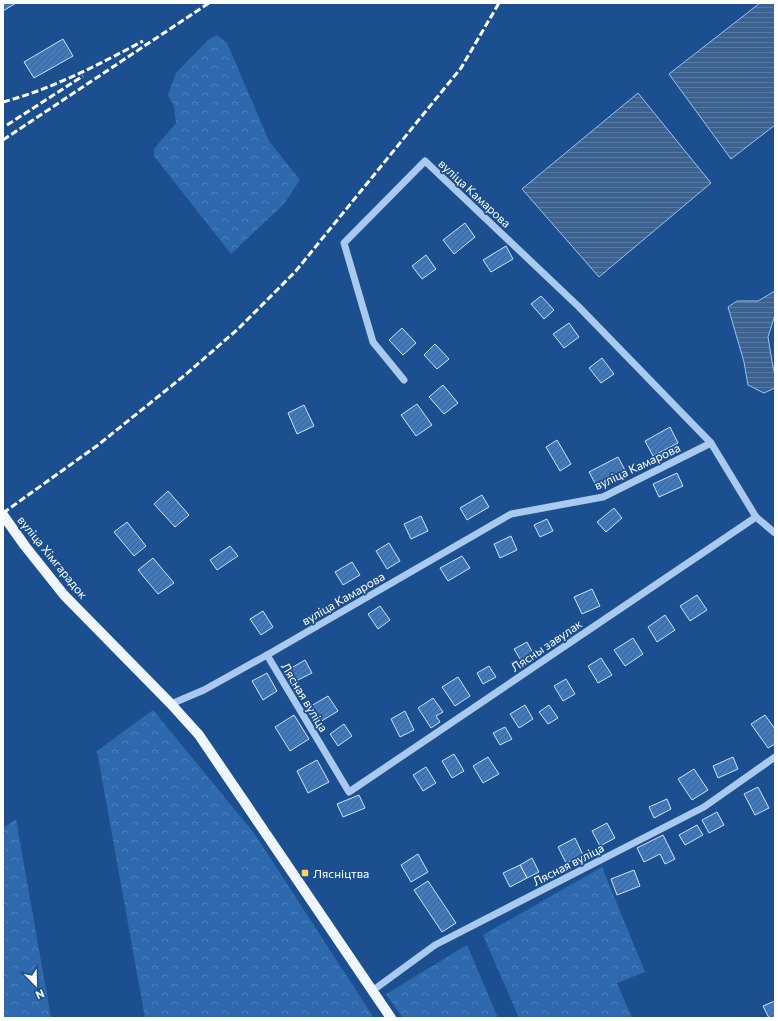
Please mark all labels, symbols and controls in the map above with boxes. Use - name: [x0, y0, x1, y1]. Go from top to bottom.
- street label: вуліца Камарова: [436, 156, 514, 230]
- street label: вуліца Камарова: [592, 440, 682, 492]
- street label: вуліца Хімгарадок: [15, 513, 91, 602]
- street label: вуліца Камарова: [299, 569, 387, 627]
- street label: Лясны завулак: [508, 616, 585, 674]
- street label: Лясная вуліца: [279, 660, 331, 734]
- street label: Лясная вуліца: [530, 840, 606, 888]
- place label: Лясніцтва: [313, 866, 369, 880]
- marker: Лясніцтва: [300, 868, 310, 878]
- north arrow: [16, 965, 56, 1005]
- text: N: [34, 987, 46, 1002]

